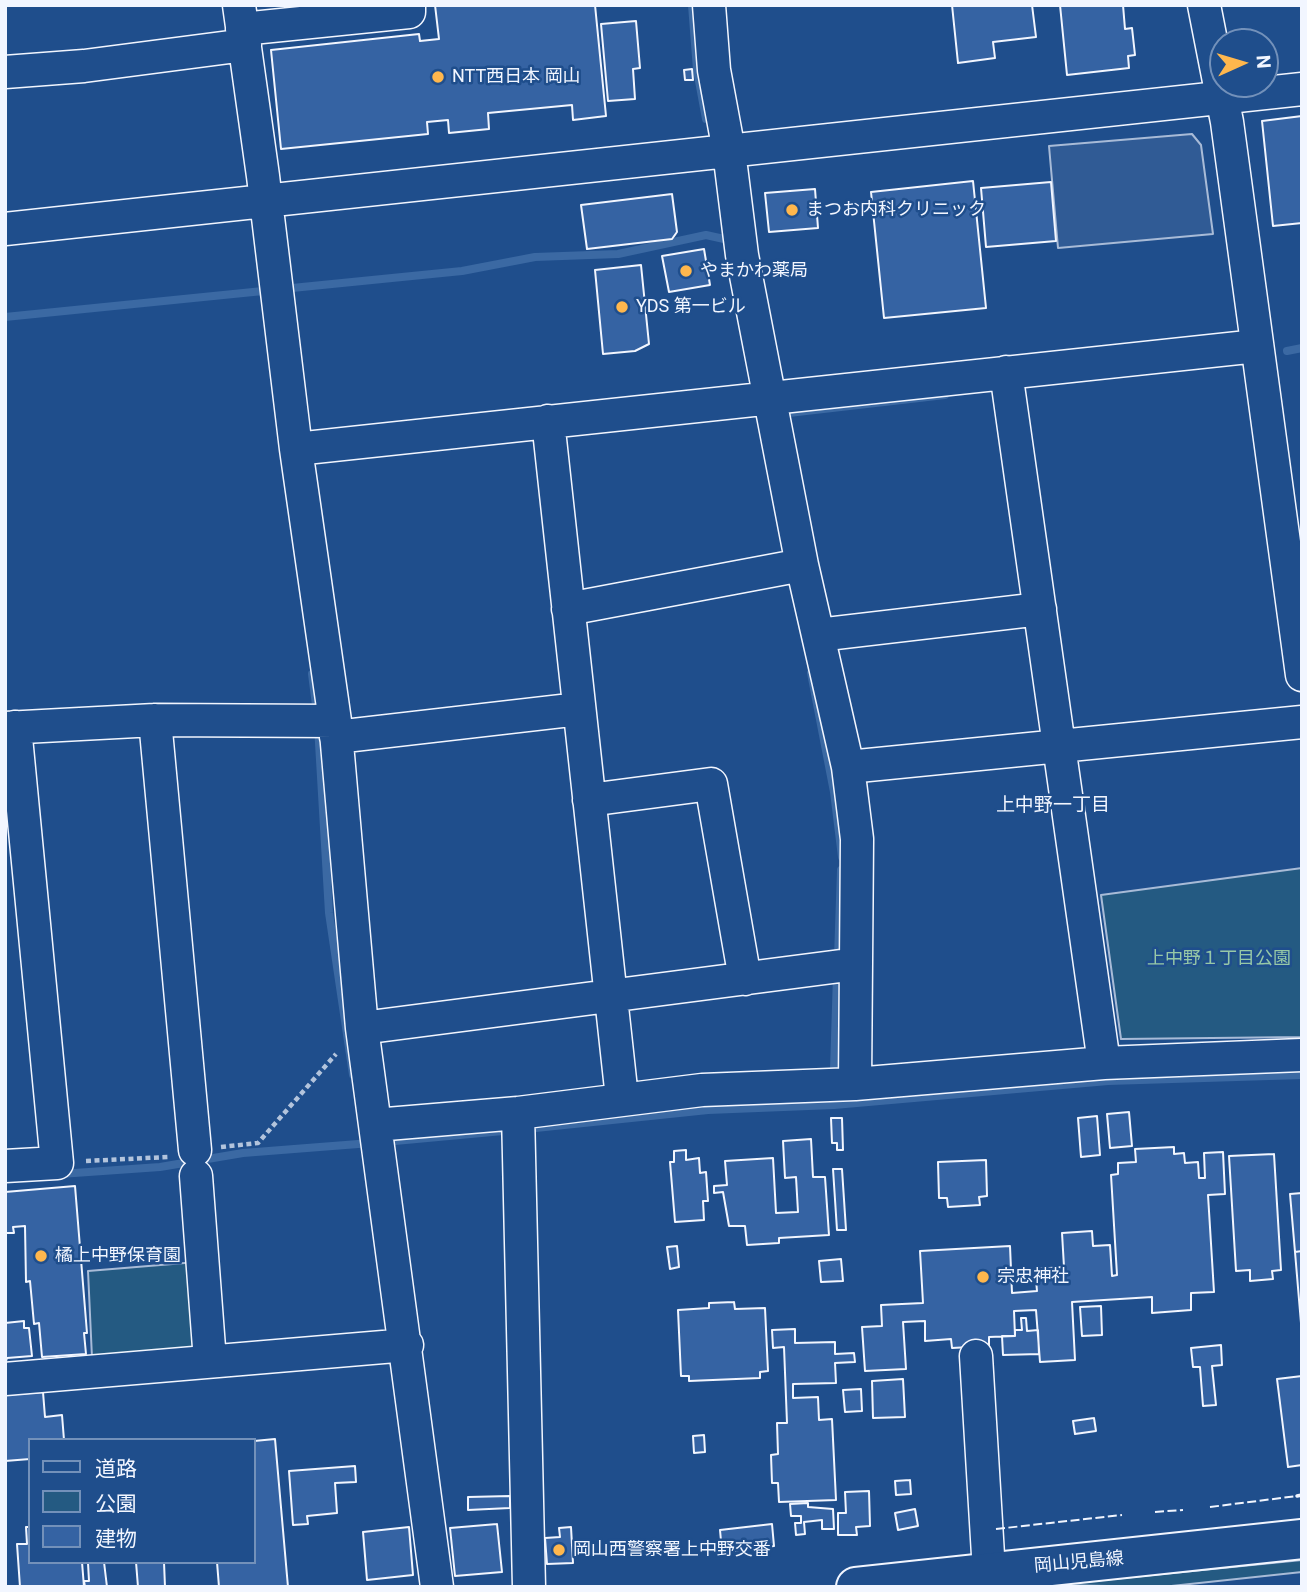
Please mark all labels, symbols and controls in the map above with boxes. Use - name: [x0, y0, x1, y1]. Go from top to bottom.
- north arrow: [1209, 28, 1279, 98]
- text: N: [1252, 54, 1275, 69]
- place label: NTT西日本 岡山: [452, 66, 581, 88]
- marker: NTT西日本 岡山: [430, 69, 446, 85]
- place label: まつお内科クリニック: [806, 199, 986, 221]
- marker: まつお内科クリニック: [784, 202, 800, 218]
- place label: やまかわ薬局: [700, 260, 808, 282]
- marker: やまかわ薬局: [678, 263, 694, 279]
- place label: YDS 第一ビル: [636, 296, 746, 318]
- marker: YDS 第一ビル: [614, 299, 630, 315]
- district label: 上中野一丁目: [996, 795, 1110, 817]
- park label: 上中野１丁目公園: [1147, 948, 1291, 970]
- place label: 橘上中野保育園: [55, 1245, 181, 1267]
- marker: 橘上中野保育園: [33, 1248, 49, 1264]
- place label: 宗忠神社: [997, 1266, 1069, 1288]
- marker: 宗忠神社: [975, 1269, 991, 1285]
- legend: [28, 1438, 256, 1564]
- text: 道路: [95, 1457, 137, 1481]
- text: 公園: [95, 1492, 137, 1516]
- text: 建物: [95, 1527, 137, 1551]
- place label: 岡山西警察署上中野交番: [573, 1539, 771, 1561]
- marker: 岡山西警察署上中野交番: [551, 1542, 567, 1558]
- street label: 岡山児島線: [1033, 1548, 1125, 1578]

